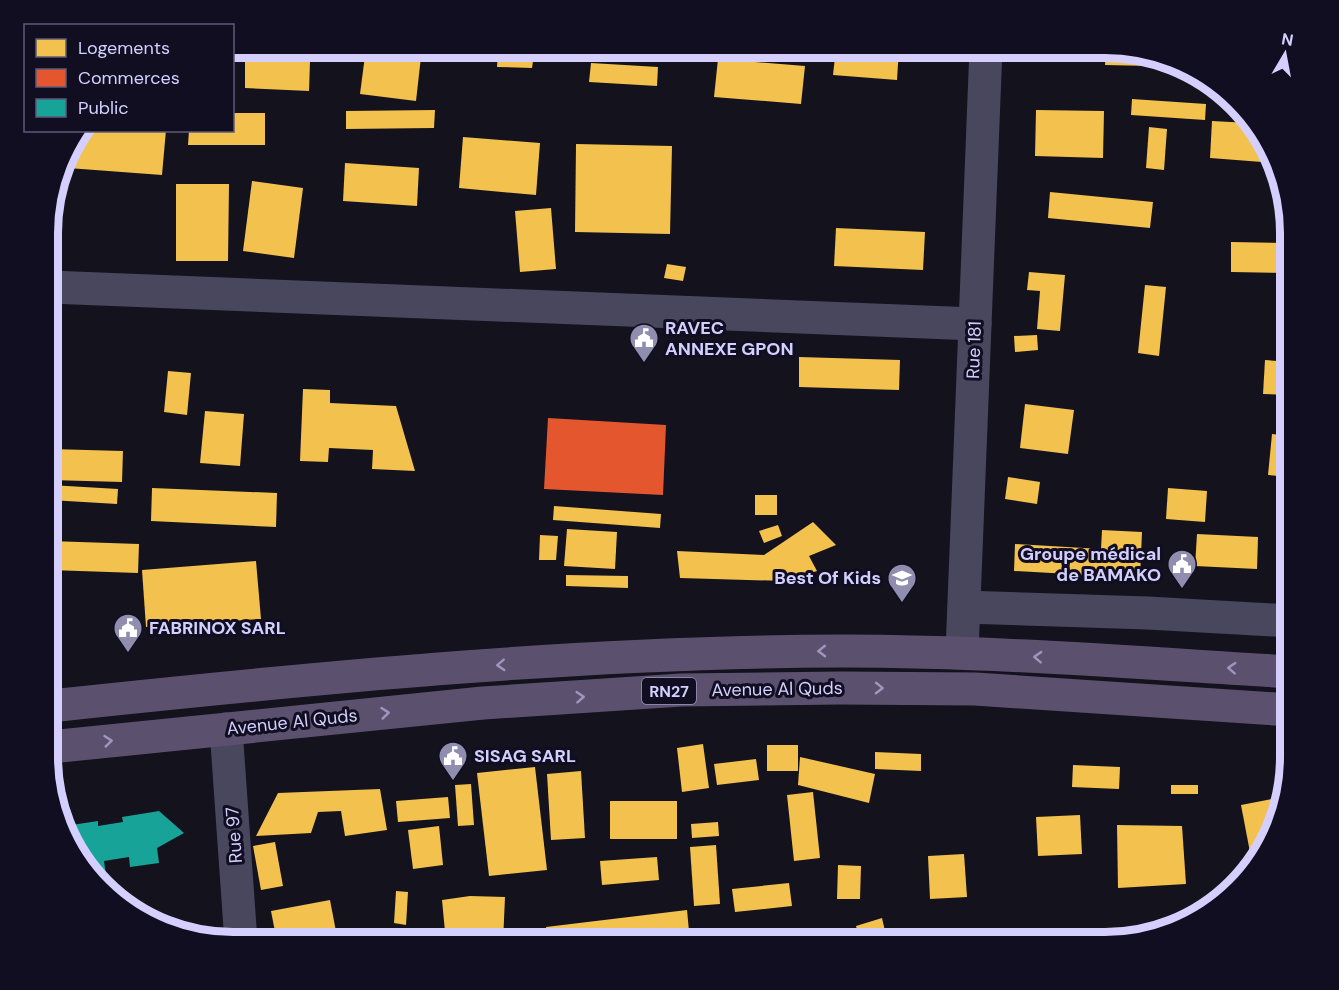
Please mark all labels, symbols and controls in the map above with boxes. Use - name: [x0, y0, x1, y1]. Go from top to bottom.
- legend: [24, 24, 234, 132]
- north arrow: [1255, 24, 1315, 84]
- text: N: [1280, 28, 1295, 51]
- text: Logements: [78, 36, 170, 60]
- text: Commerces: [78, 66, 180, 90]
- text: Public: [78, 96, 129, 120]
- place label: RAVEC ANNEXE GPON: [665, 316, 794, 361]
- street label: Rue 181: [961, 321, 987, 379]
- public building icon: RAVEC ANNEXE GPON: [628, 322, 660, 364]
- place label: Groupe médical de BAMAKO: [1020, 542, 1161, 587]
- public building icon: Groupe médical de BAMAKO: [1166, 548, 1198, 590]
- school or university icon: Best Of Kids: [886, 562, 918, 604]
- place label: Best Of Kids: [774, 566, 881, 590]
- public building icon: FABRINOX SARL: [112, 612, 144, 654]
- place label: FABRINOX SARL: [149, 616, 286, 640]
- one-way arrow: [817, 645, 826, 658]
- one-way arrow: [1033, 650, 1042, 663]
- one-way arrow: [497, 658, 506, 671]
- one-way arrow: [1228, 662, 1237, 675]
- street label: Avenue Al Quds: [711, 676, 843, 702]
- road number: RN27: [642, 678, 696, 704]
- one-way arrow: [875, 682, 884, 694]
- one-way arrow: [575, 691, 584, 704]
- street label: Avenue Al Quds: [225, 703, 359, 741]
- one-way arrow: [381, 707, 390, 720]
- one-way arrow: [103, 735, 112, 748]
- public building icon: SISAG SARL: [437, 740, 469, 782]
- place label: SISAG SARL: [474, 744, 576, 768]
- street label: Rue 97: [220, 806, 248, 864]

